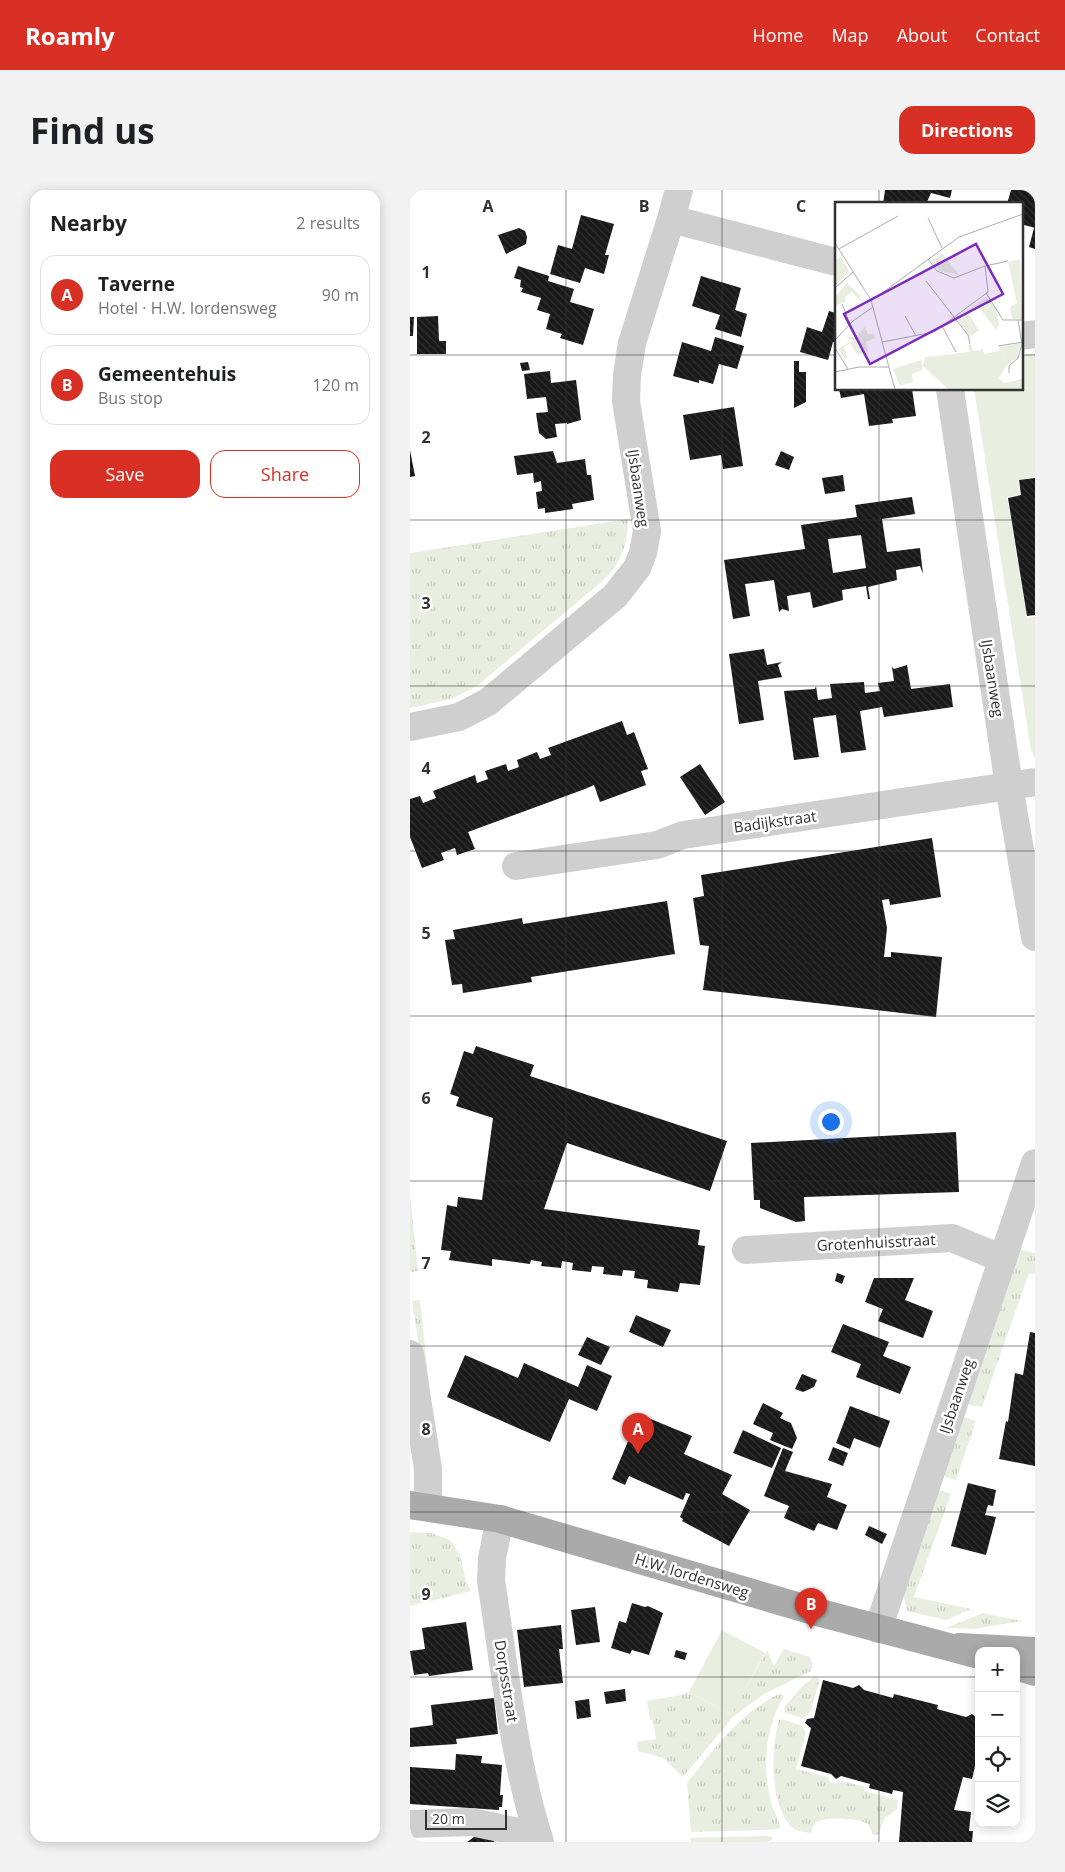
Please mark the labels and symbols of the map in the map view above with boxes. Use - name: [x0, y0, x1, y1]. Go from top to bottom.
- text: A: [482, 195, 494, 217]
- text: B: [639, 195, 649, 217]
- text: C: [796, 195, 806, 217]
- inset map: [835, 202, 1022, 390]
- text: 1: [421, 261, 431, 283]
- text: 2: [421, 426, 431, 448]
- street label: IJsbaanweg: [624, 448, 654, 528]
- text: 3: [421, 592, 431, 614]
- street label: IJsbaanweg: [977, 638, 1009, 718]
- text: 4: [421, 757, 431, 779]
- street label: Badijkstraat: [732, 805, 818, 837]
- text: 5: [421, 922, 431, 944]
- text: 6: [421, 1087, 431, 1109]
- your location: [818, 1109, 844, 1135]
- street label: Grotenhuisstraat: [816, 1229, 936, 1255]
- text: 7: [421, 1252, 431, 1274]
- street label: IJsbaanweg: [934, 1356, 978, 1436]
- pin: A: [622, 1413, 654, 1454]
- text: 8: [421, 1418, 431, 1440]
- street label: H.W. Iordensweg: [633, 1548, 751, 1602]
- text: 9: [421, 1583, 431, 1605]
- pin: B: [795, 1588, 827, 1629]
- street label: Dorpsstraat: [491, 1638, 523, 1724]
- scale bar: [425, 1807, 508, 1830]

